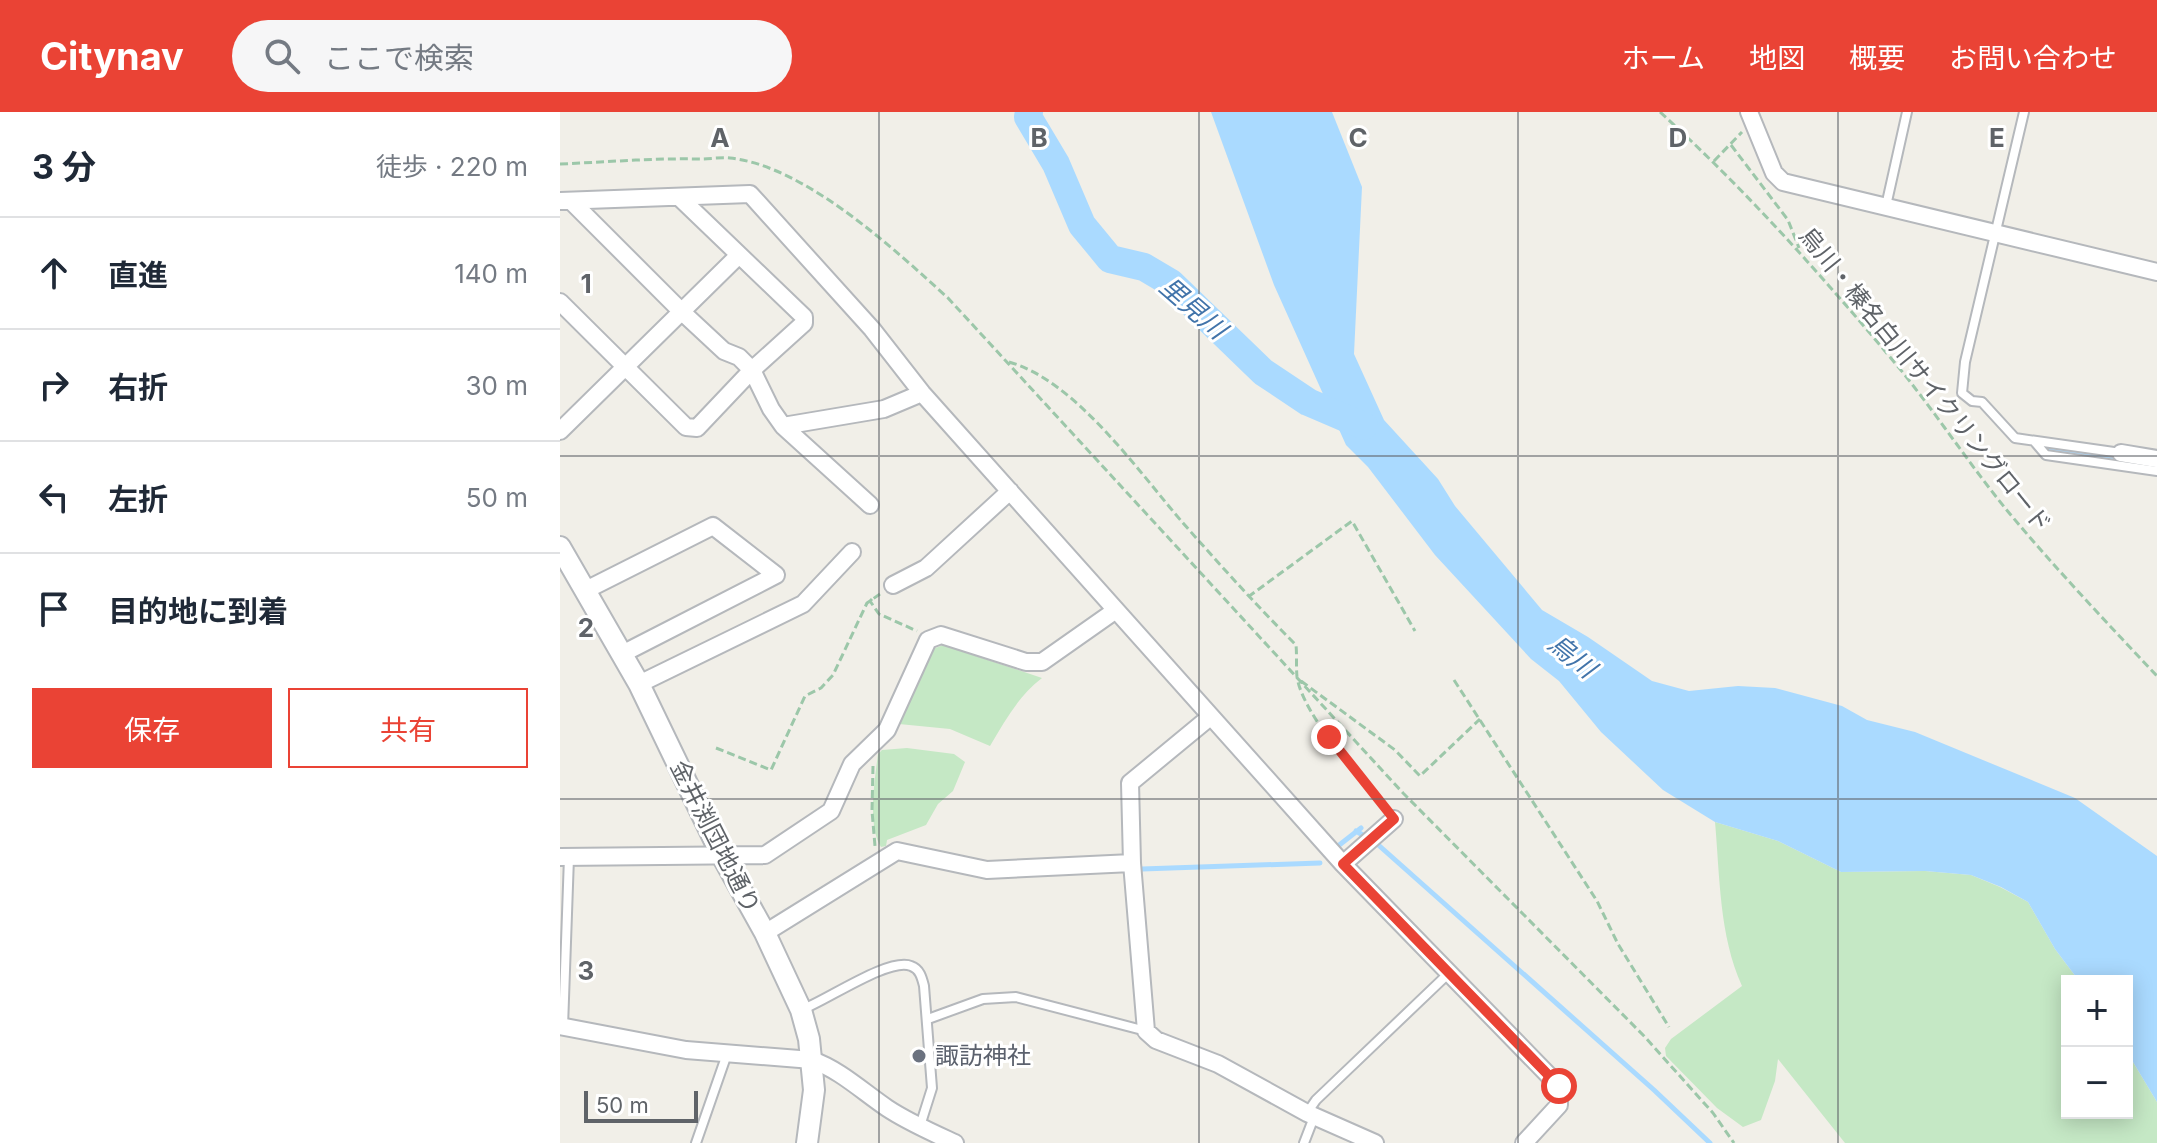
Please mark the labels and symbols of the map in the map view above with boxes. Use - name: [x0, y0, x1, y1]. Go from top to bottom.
- text: A: [710, 122, 730, 153]
- text: B: [1030, 122, 1048, 153]
- text: C: [1348, 122, 1368, 153]
- text: D: [1669, 122, 1687, 153]
- text: E: [1989, 122, 2005, 153]
- street label: 烏川・榛名白川サイクリングロード: [1793, 222, 2057, 538]
- text: 1: [580, 268, 592, 299]
- water label: 里見川: [1154, 270, 1235, 347]
- text: 2: [578, 612, 594, 643]
- water label: 烏川: [1542, 627, 1605, 686]
- route end: [1311, 719, 1347, 755]
- street label: 金井渕団地通り: [664, 755, 767, 918]
- text: 3: [578, 955, 594, 986]
- place label: 諏訪神社: [935, 1041, 1031, 1070]
- marker: 諏訪神社: [910, 1047, 928, 1065]
- route start: [1541, 1068, 1577, 1104]
- scale bar: [584, 1087, 698, 1123]

